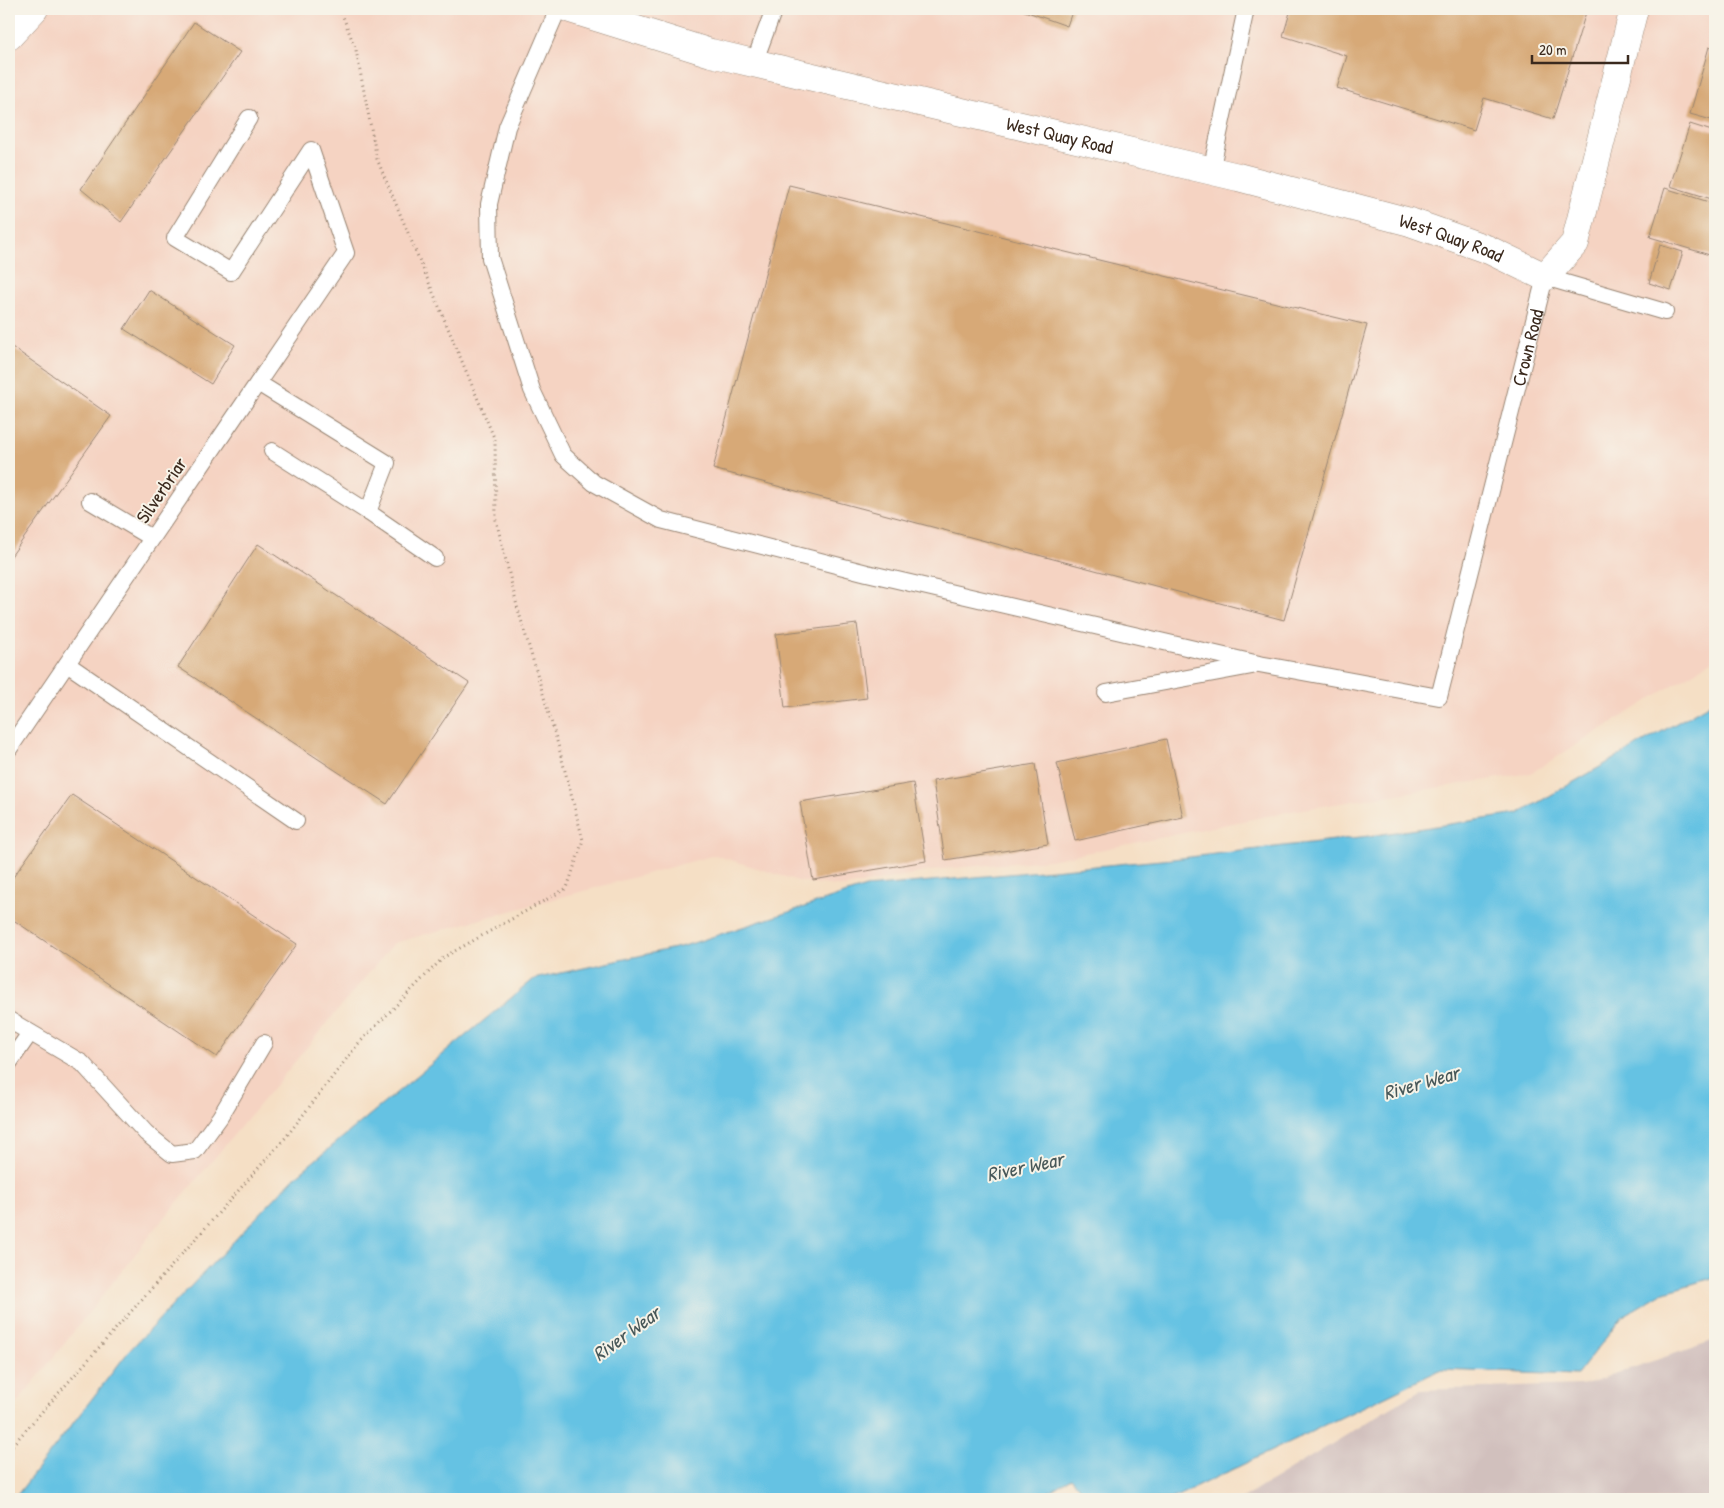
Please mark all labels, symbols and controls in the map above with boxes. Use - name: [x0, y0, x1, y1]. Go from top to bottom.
- scale bar: [1532, 32, 1628, 64]
- text: 20 m: [1539, 39, 1566, 60]
- street label: West Quay Road: [1004, 110, 1116, 160]
- street label: West Quay Road: [1397, 207, 1508, 268]
- street label: Crown Road: [1505, 306, 1550, 389]
- street label: Silverbriar: [129, 451, 193, 528]
- water label: River Wear: [1380, 1058, 1464, 1106]
- water label: River Wear: [984, 1144, 1068, 1187]
- water label: River Wear: [587, 1298, 667, 1367]

